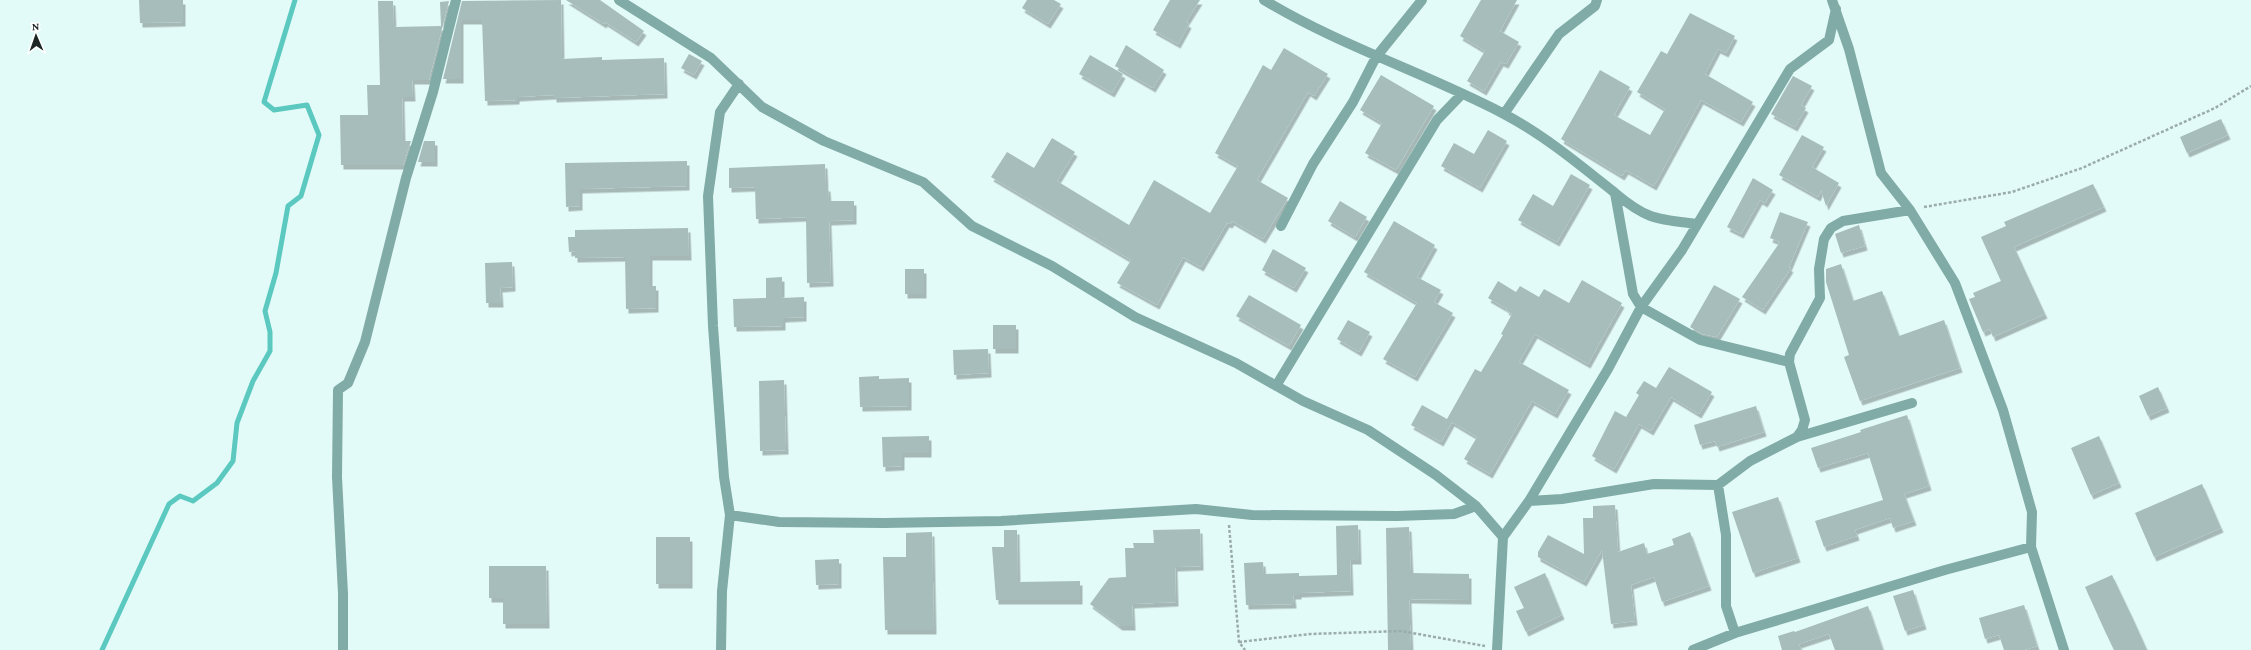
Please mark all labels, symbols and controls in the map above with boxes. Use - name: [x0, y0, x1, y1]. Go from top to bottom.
- north arrow: [16, 16, 56, 56]
- text: N: [32, 20, 40, 32]

